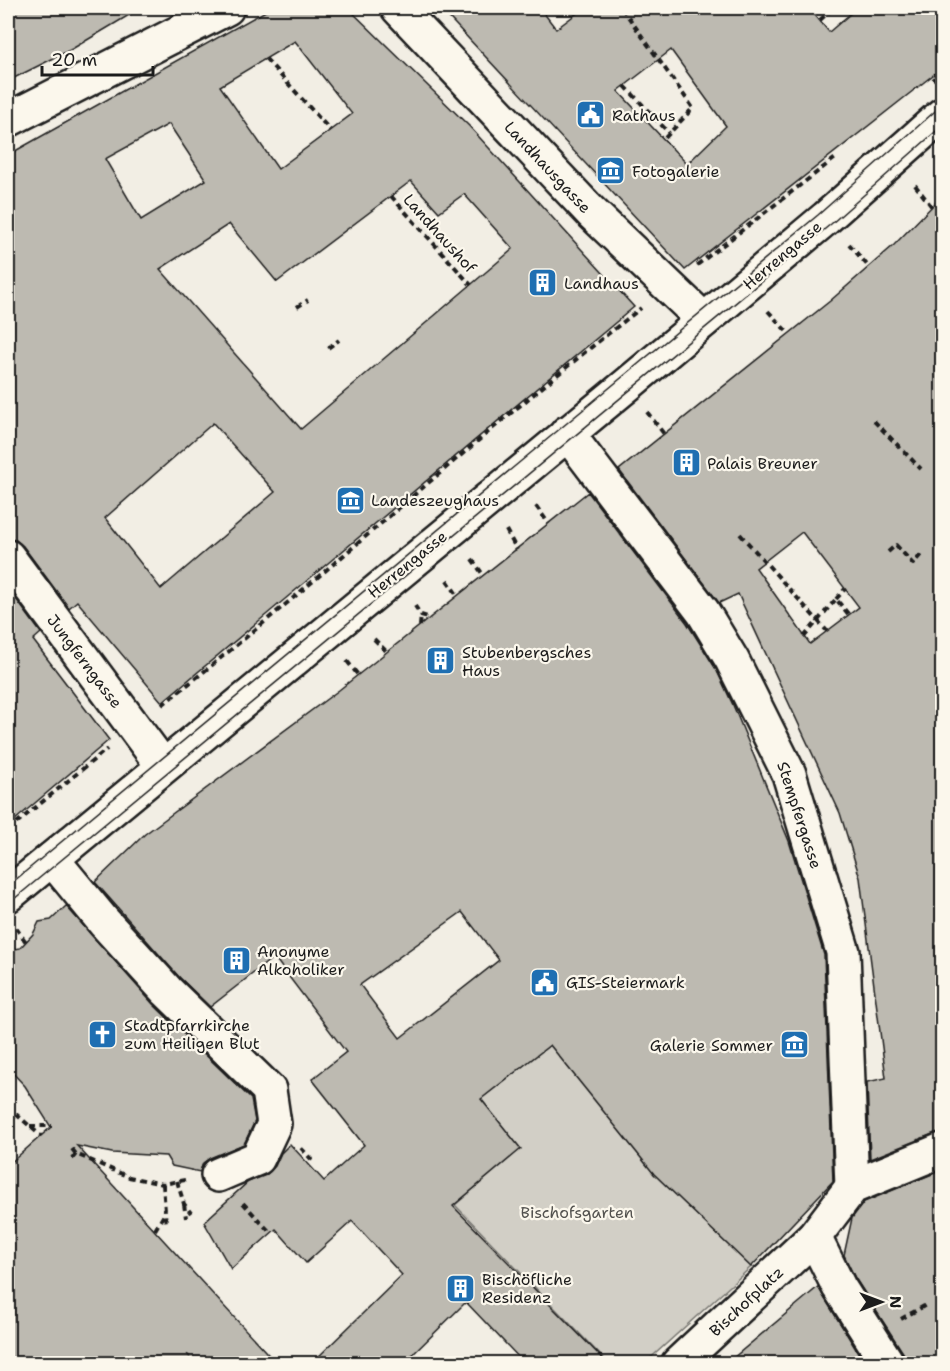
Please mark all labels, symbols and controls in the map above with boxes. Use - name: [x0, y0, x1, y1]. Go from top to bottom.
- scale bar: [42, 39, 153, 77]
- text: 20 m: [51, 48, 97, 72]
- public building icon: Rathaus: [575, 99, 607, 131]
- place label: Rathaus: [612, 105, 676, 126]
- street label: Landhausgasse: [500, 117, 596, 218]
- museum icon: Fotogalerie: [595, 155, 627, 187]
- place label: Fotogalerie: [632, 161, 720, 182]
- street label: Landhaushof: [398, 189, 482, 278]
- street label: Herrengasse: [739, 216, 826, 294]
- building icon: Landhaus: [527, 267, 559, 299]
- place label: Landhaus: [564, 273, 639, 294]
- building icon: Palais Breuner: [670, 447, 702, 479]
- place label: Palais Breuner: [707, 453, 818, 474]
- museum icon: Landeszeughaus: [334, 484, 366, 516]
- place label: Landeszeughaus: [371, 490, 499, 511]
- street label: Herrengasse: [363, 526, 451, 603]
- street label: Jungferngasse: [42, 610, 127, 713]
- place label: Stubenbergsches Haus: [462, 642, 591, 681]
- building icon: Stubenbergsches Haus: [425, 645, 457, 677]
- street label: Stempfergasse: [772, 759, 827, 872]
- place label: Anonyme Alkoholiker: [257, 941, 345, 980]
- building icon: Anonyme Alkoholiker: [220, 944, 252, 976]
- public building icon: GIS-Steiermark: [529, 966, 561, 998]
- place label: GIS-Steiermark: [566, 972, 685, 993]
- place label: Stadtpfarrkirche zum Heiligen Blut: [124, 1015, 260, 1054]
- church icon: Stadtpfarrkirche zum Heiligen Blut: [87, 1018, 119, 1050]
- museum icon: Galerie Sommer: [778, 1029, 810, 1061]
- place label: Galerie Sommer: [650, 1035, 773, 1056]
- park label: Bischofsgarten: [520, 1202, 634, 1223]
- street label: Bischofplatz: [705, 1262, 788, 1341]
- place label: Bischöfliche Residenz: [482, 1269, 572, 1308]
- building icon: Bischöfliche Residenz: [445, 1272, 477, 1304]
- north arrow: [851, 1272, 911, 1332]
- text: N: [885, 1296, 906, 1308]

